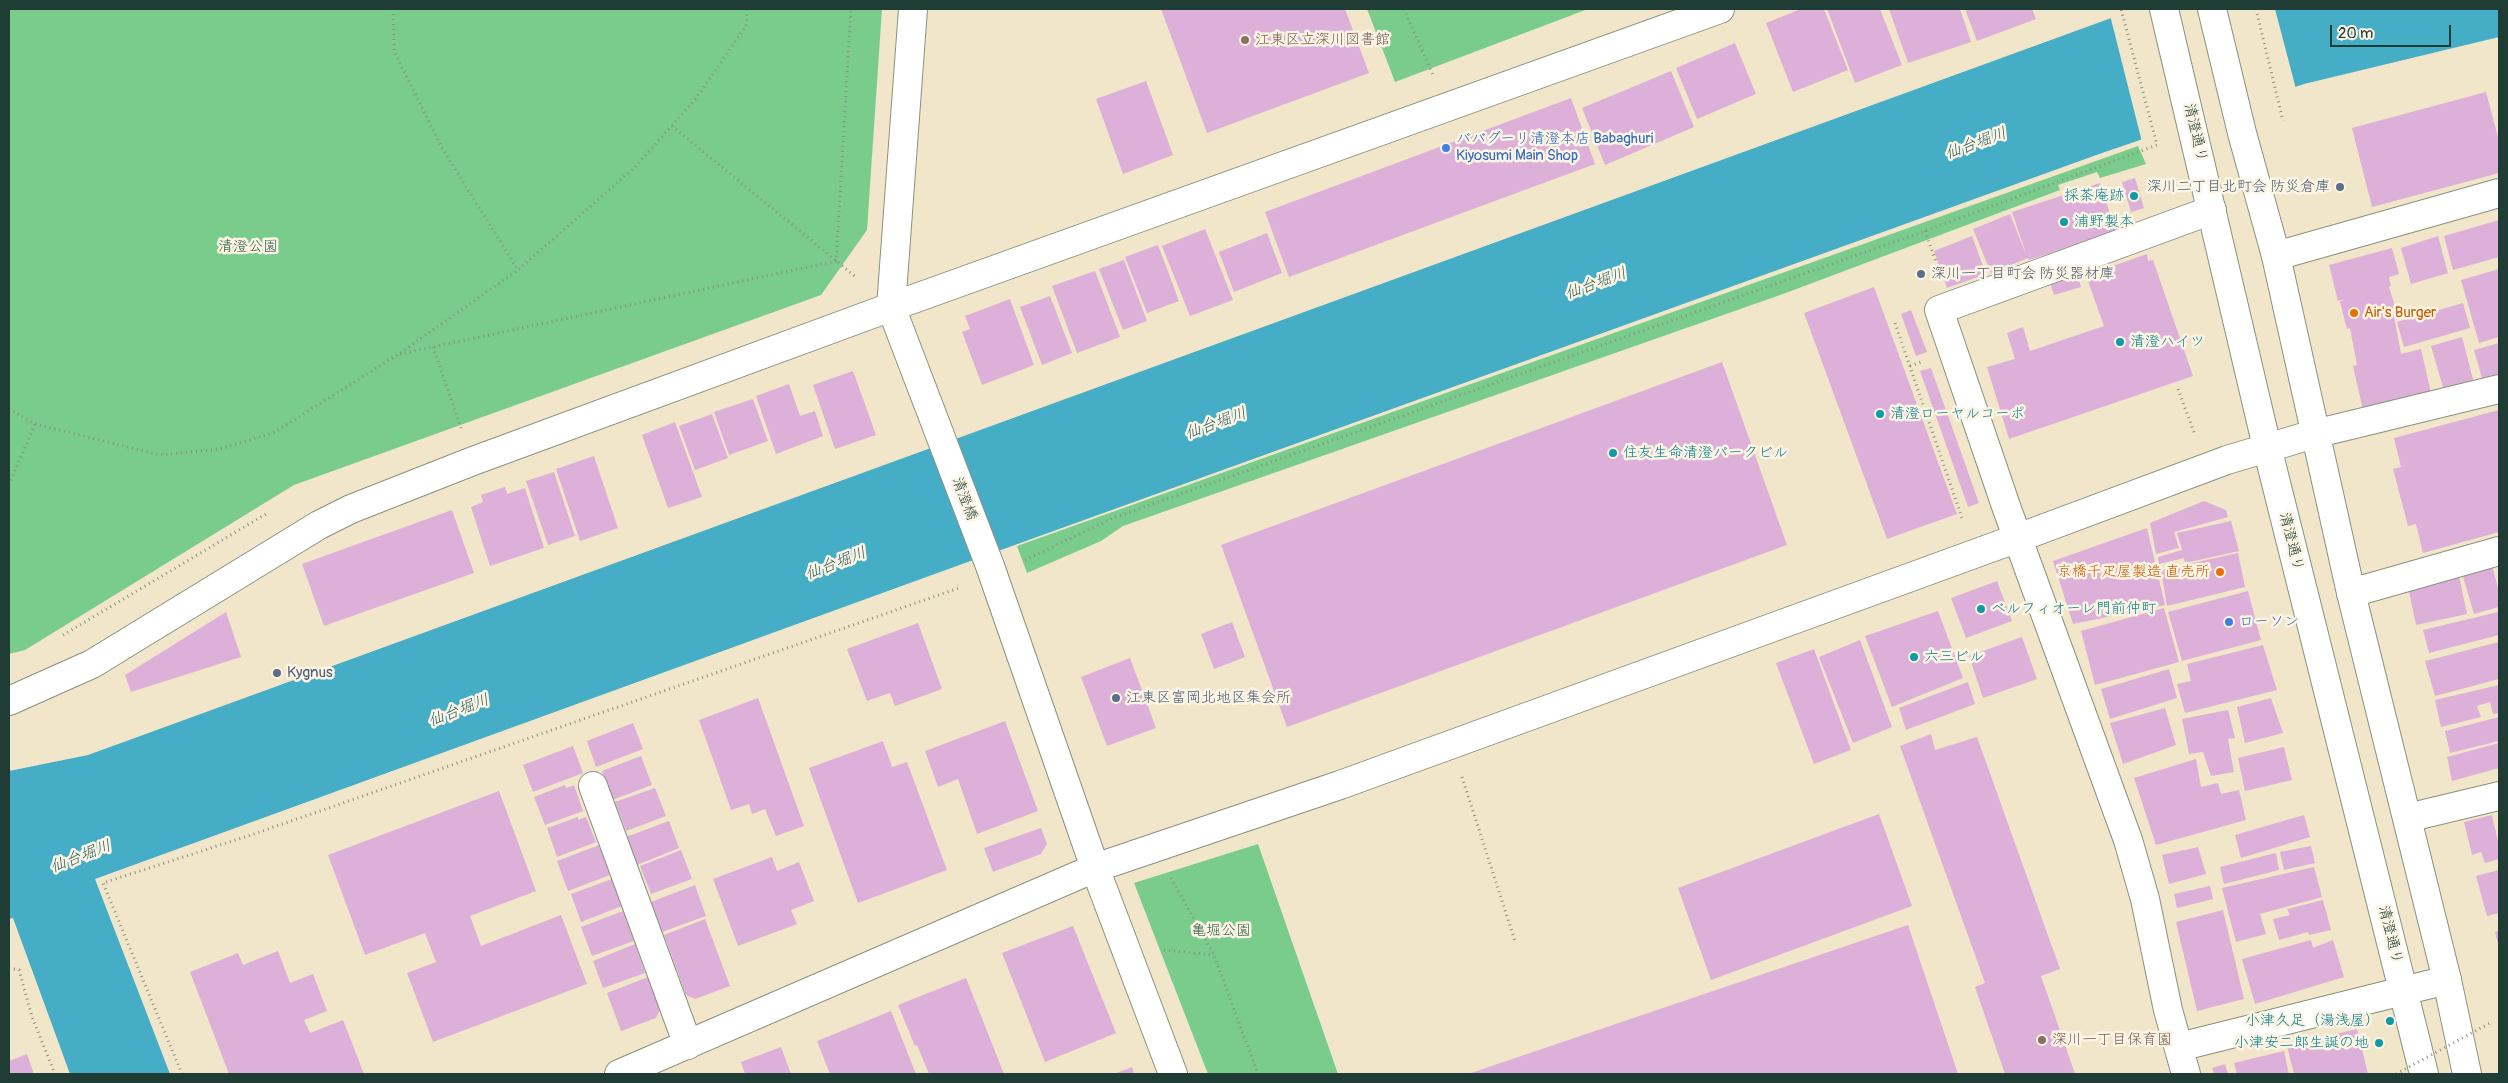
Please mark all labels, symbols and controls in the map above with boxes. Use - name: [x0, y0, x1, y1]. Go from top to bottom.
- scale bar: [2333, 15, 2454, 47]
- text: 20 m: [2338, 24, 2373, 43]
- place label: 江東区立深川図書館: [1255, 31, 1390, 49]
- marker: 江東区立深川図書館: [1239, 34, 1251, 46]
- street label: 清澄通り: [2179, 102, 2211, 164]
- water label: 仙台堀川: [1943, 124, 2009, 164]
- place label: ババグーリ清澄本店 Babaghuri Kiyosumi Main Shop: [1456, 130, 1653, 165]
- marker: ババグーリ清澄本店 Babaghuri Kiyosumi Main Shop: [1440, 142, 1452, 154]
- place label: 深川二丁目北町会 防災倉庫: [2147, 178, 2330, 196]
- marker: 深川二丁目北町会 防災倉庫: [2334, 181, 2346, 193]
- place label: 採茶庵跡: [2064, 187, 2124, 205]
- marker: 採茶庵跡: [2128, 190, 2140, 202]
- place label: 浦野製本: [2074, 213, 2134, 231]
- marker: 浦野製本: [2058, 216, 2070, 228]
- park label: 清澄公園: [218, 238, 278, 256]
- water label: 仙台堀川: [1563, 264, 1629, 304]
- place label: 深川一丁目町会 防災器材庫: [1931, 265, 2114, 283]
- marker: 深川一丁目町会 防災器材庫: [1915, 268, 1927, 280]
- place label: Air's Burger: [2364, 304, 2436, 322]
- marker: Air's Burger: [2348, 307, 2360, 319]
- place label: 清澄ハイツ: [2130, 333, 2205, 351]
- marker: 清澄ハイツ: [2114, 336, 2126, 348]
- water label: 仙台堀川: [1183, 404, 1249, 444]
- place label: 清澄ローヤルコーポ: [1890, 405, 2025, 423]
- marker: 清澄ローヤルコーポ: [1874, 408, 1886, 420]
- place label: 住友生命清澄パークビル: [1623, 444, 1788, 462]
- marker: 住友生命清澄パークビル: [1607, 447, 1619, 459]
- street label: 清澄橋: [948, 475, 980, 523]
- street label: 清澄通り: [2275, 511, 2307, 573]
- water label: 仙台堀川: [803, 544, 869, 584]
- place label: 京橋千疋屋製造 直売所: [2057, 563, 2210, 581]
- marker: 京橋千疋屋製造 直売所: [2214, 566, 2226, 578]
- place label: ベルフィオーレ門前仲町: [1991, 600, 2156, 618]
- marker: ベルフィオーレ門前仲町: [1975, 603, 1987, 615]
- place label: ローソン: [2239, 613, 2299, 631]
- marker: ローソン: [2223, 616, 2235, 628]
- place label: 六三ビル: [1924, 648, 1984, 666]
- marker: 六三ビル: [1908, 651, 1920, 663]
- place label: Kygnus: [287, 664, 333, 682]
- marker: Kygnus: [271, 667, 283, 679]
- place label: 江東区富岡北地区集会所: [1126, 689, 1291, 707]
- water label: 仙台堀川: [426, 691, 492, 731]
- marker: 江東区富岡北地区集会所: [1110, 692, 1122, 704]
- water label: 仙台堀川: [48, 837, 114, 877]
- street label: 清澄通り: [2374, 904, 2406, 966]
- park label: 亀堀公園: [1191, 922, 1251, 940]
- place label: 小津久足（湯浅屋）: [2245, 1012, 2380, 1030]
- marker: 小津久足（湯浅屋）: [2384, 1015, 2396, 1027]
- place label: 深川一丁目保育園: [2052, 1031, 2172, 1049]
- marker: 深川一丁目保育園: [2036, 1034, 2048, 1046]
- place label: 小津安二郎生誕の地: [2234, 1034, 2369, 1052]
- marker: 小津安二郎生誕の地: [2373, 1037, 2385, 1049]

